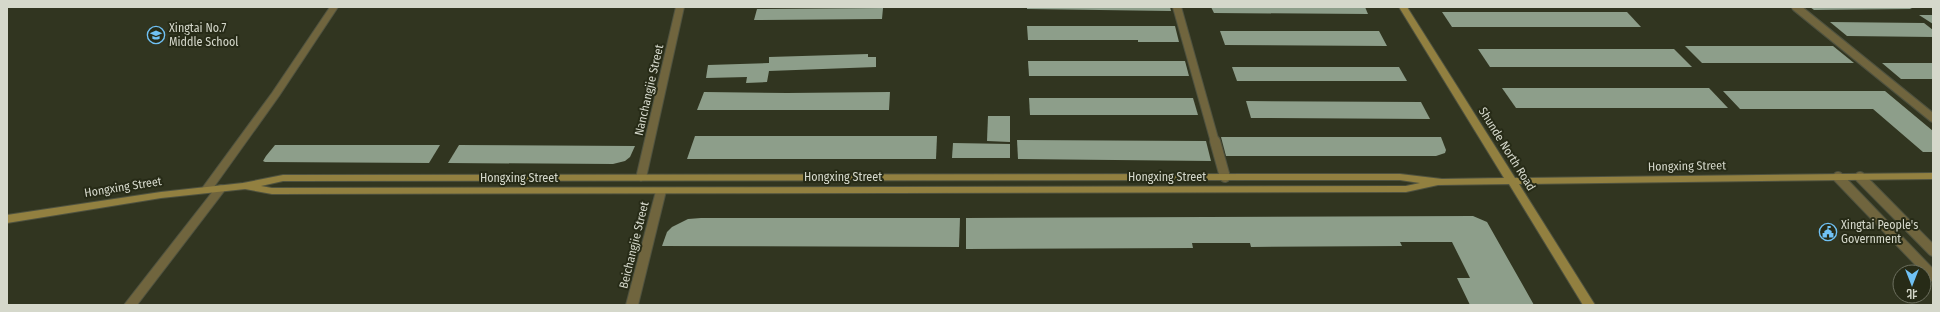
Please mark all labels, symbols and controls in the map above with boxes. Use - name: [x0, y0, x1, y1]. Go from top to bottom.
- place label: Xingtai No.7 Middle School: [169, 21, 238, 49]
- school or university icon: Xingtai No.7 Middle School: [146, 25, 166, 45]
- street label: Nanchangjie Street: [632, 43, 666, 137]
- street label: Shunde North Road: [1476, 105, 1538, 193]
- street label: Hongxing Street: [1648, 158, 1726, 174]
- street label: Hongxing Street: [804, 170, 882, 184]
- street label: Hongxing Street: [1128, 170, 1206, 184]
- street label: Hongxing Street: [480, 171, 558, 185]
- street label: Hongxing Street: [83, 174, 163, 200]
- street label: Beichangjie Street: [616, 200, 652, 290]
- place label: Xingtai People's Government: [1841, 218, 1918, 246]
- public building icon: Xingtai People's Government: [1818, 222, 1838, 242]
- north arrow: [1892, 264, 1932, 304]
- text: 北: [1907, 287, 1918, 300]

